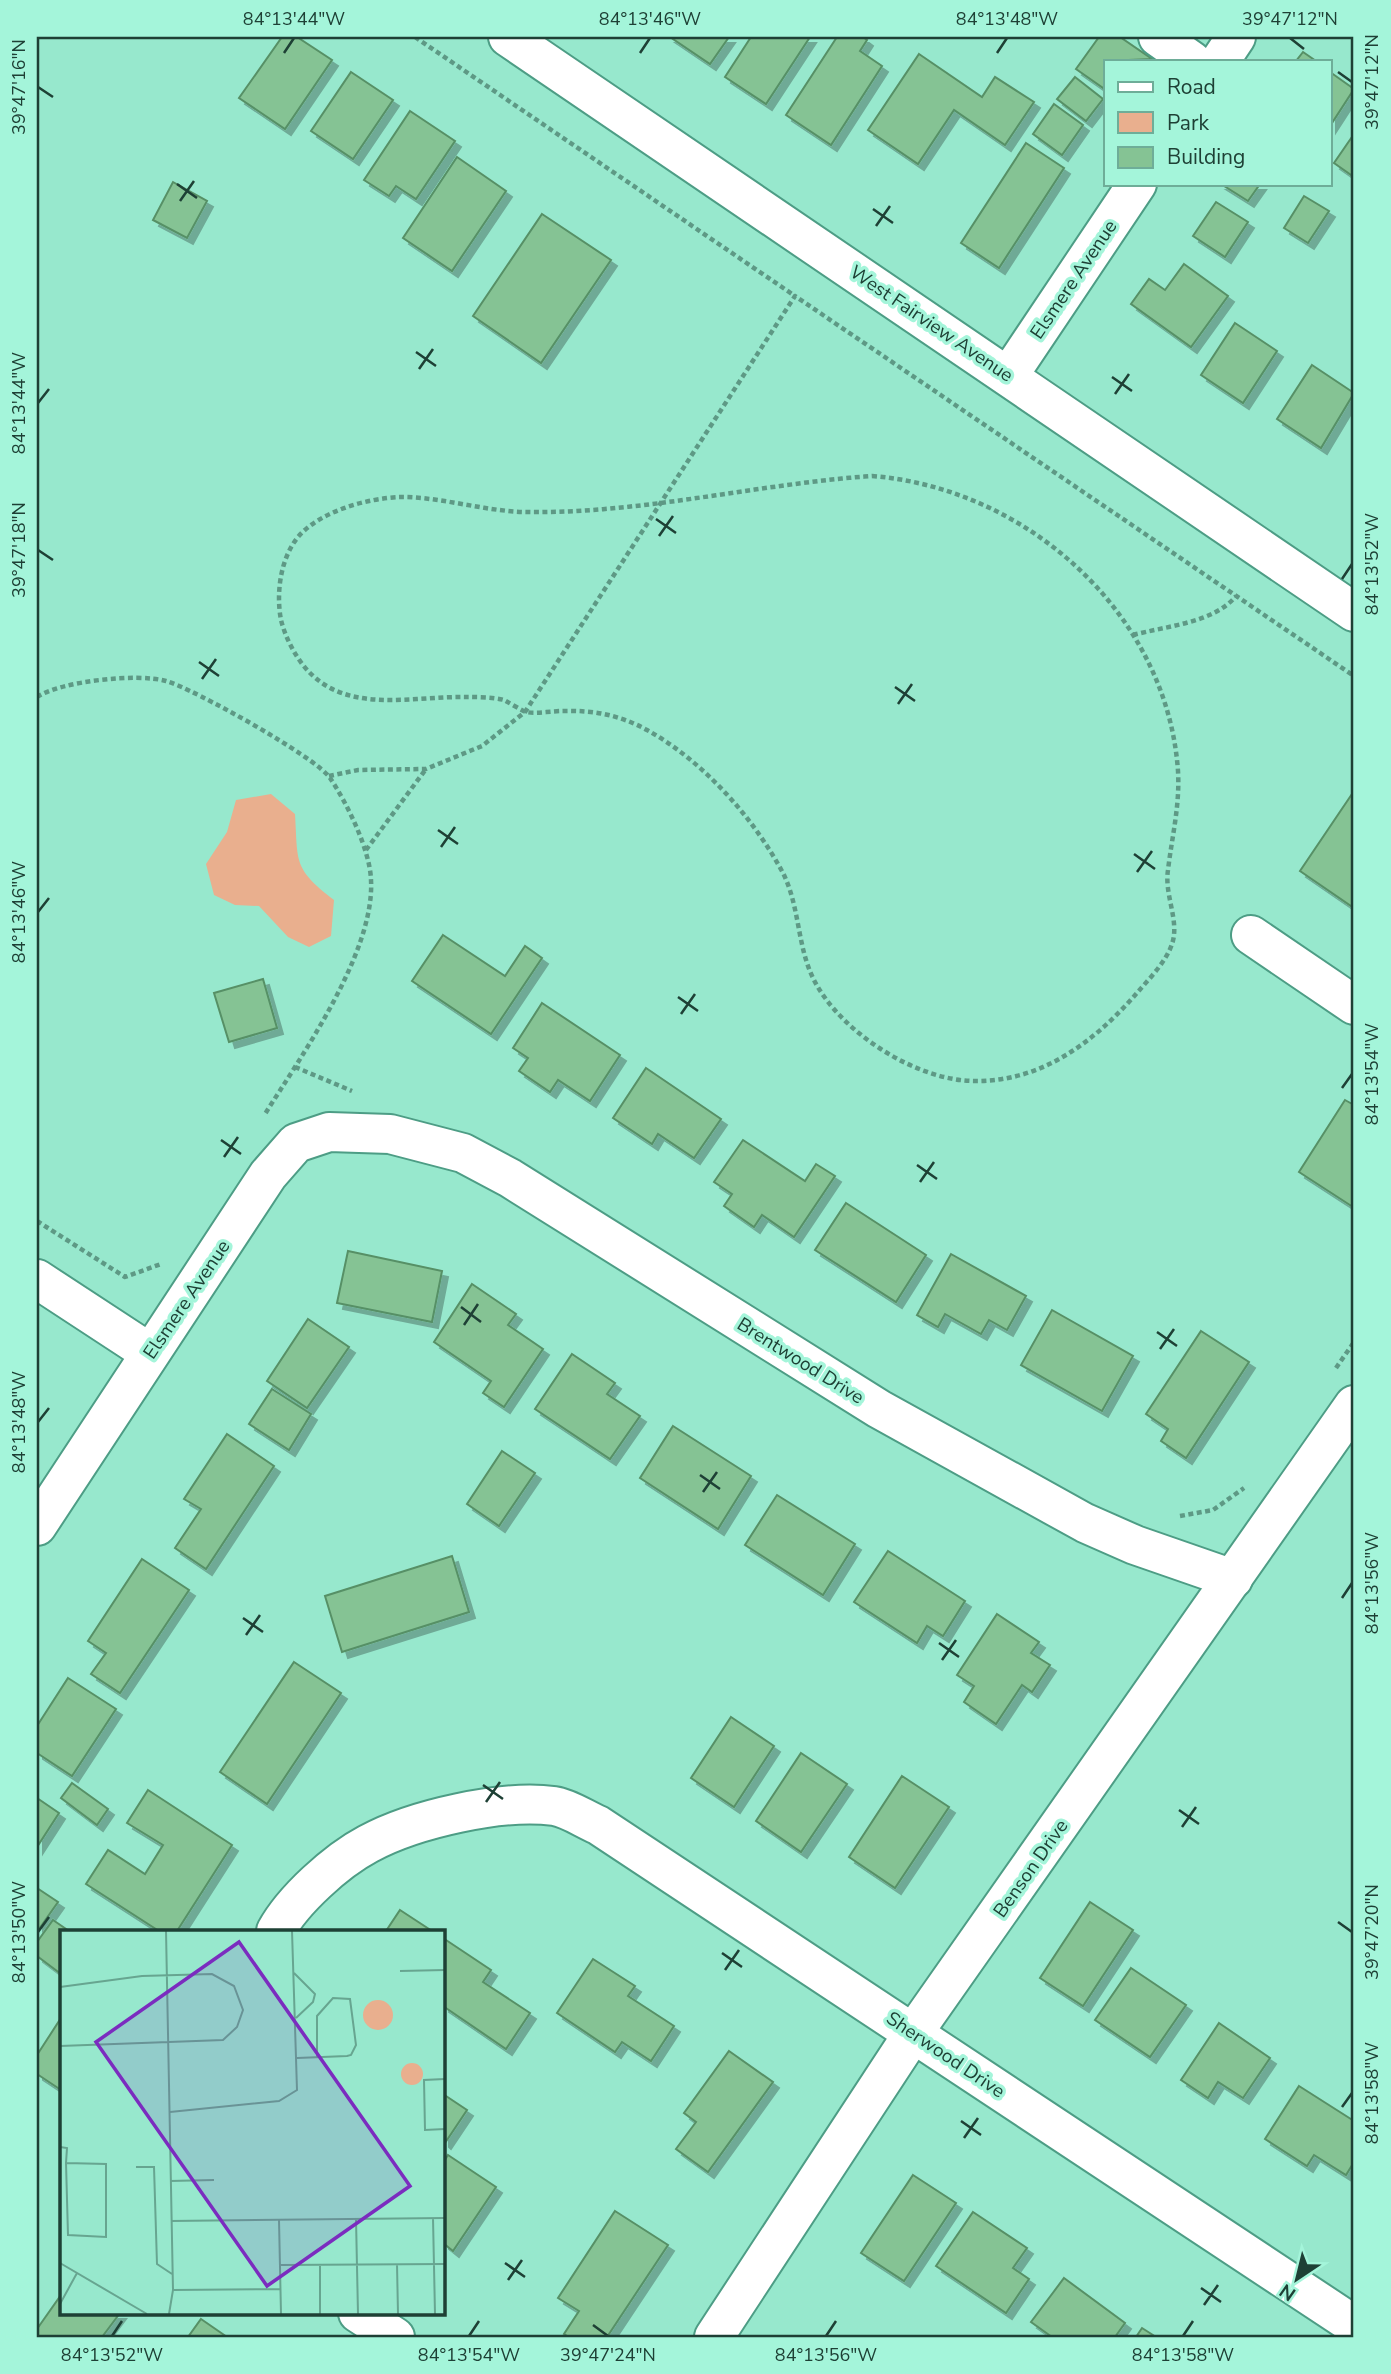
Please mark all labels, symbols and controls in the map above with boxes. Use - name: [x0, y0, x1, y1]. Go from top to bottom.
- text: 84°13'44"W: [243, 7, 345, 31]
- text: 84°13'46"W: [599, 7, 701, 31]
- text: 84°13'48"W: [956, 7, 1058, 31]
- text: 39°47'12"N: [1242, 7, 1338, 31]
- text: 39°47'12"N: [1360, 34, 1384, 130]
- text: 39°47'16"N: [7, 39, 31, 135]
- legend: [1104, 60, 1332, 186]
- text: Road: [1167, 73, 1216, 101]
- text: Park: [1167, 109, 1209, 137]
- text: Building: [1167, 143, 1245, 171]
- street label: Elsmere Avenue: [1024, 215, 1123, 344]
- street label: West Fairview Avenue: [845, 259, 1018, 388]
- text: 84°13'44"W: [7, 352, 31, 454]
- text: 39°47'18"N: [7, 502, 31, 598]
- text: 84°13'52"W: [1360, 513, 1384, 615]
- text: 84°13'46"W: [7, 861, 31, 963]
- text: 84°13'54"W: [1360, 1023, 1384, 1125]
- street label: Elsmere Avenue: [137, 1235, 236, 1364]
- street label: Brentwood Drive: [732, 1311, 869, 1410]
- text: 84°13'48"W: [7, 1371, 31, 1473]
- text: 84°13'56"W: [1360, 1532, 1384, 1634]
- street label: Benson Drive: [987, 1814, 1074, 1923]
- text: 84°13'50"W: [7, 1881, 31, 1983]
- text: 39°47'20"N: [1360, 1884, 1384, 1980]
- inset map: [60, 1930, 444, 2314]
- street label: Sherwood Drive: [881, 2005, 1010, 2104]
- text: 84°13'58"W: [1360, 2042, 1384, 2144]
- north arrow: [1262, 2244, 1332, 2314]
- text: N: [1275, 2277, 1301, 2307]
- text: 84°13'52"W: [61, 2343, 163, 2367]
- text: 84°13'54"W: [418, 2343, 520, 2367]
- text: 39°47'24"N: [560, 2343, 656, 2367]
- text: 84°13'56"W: [775, 2343, 877, 2367]
- text: 84°13'58"W: [1132, 2343, 1234, 2367]

